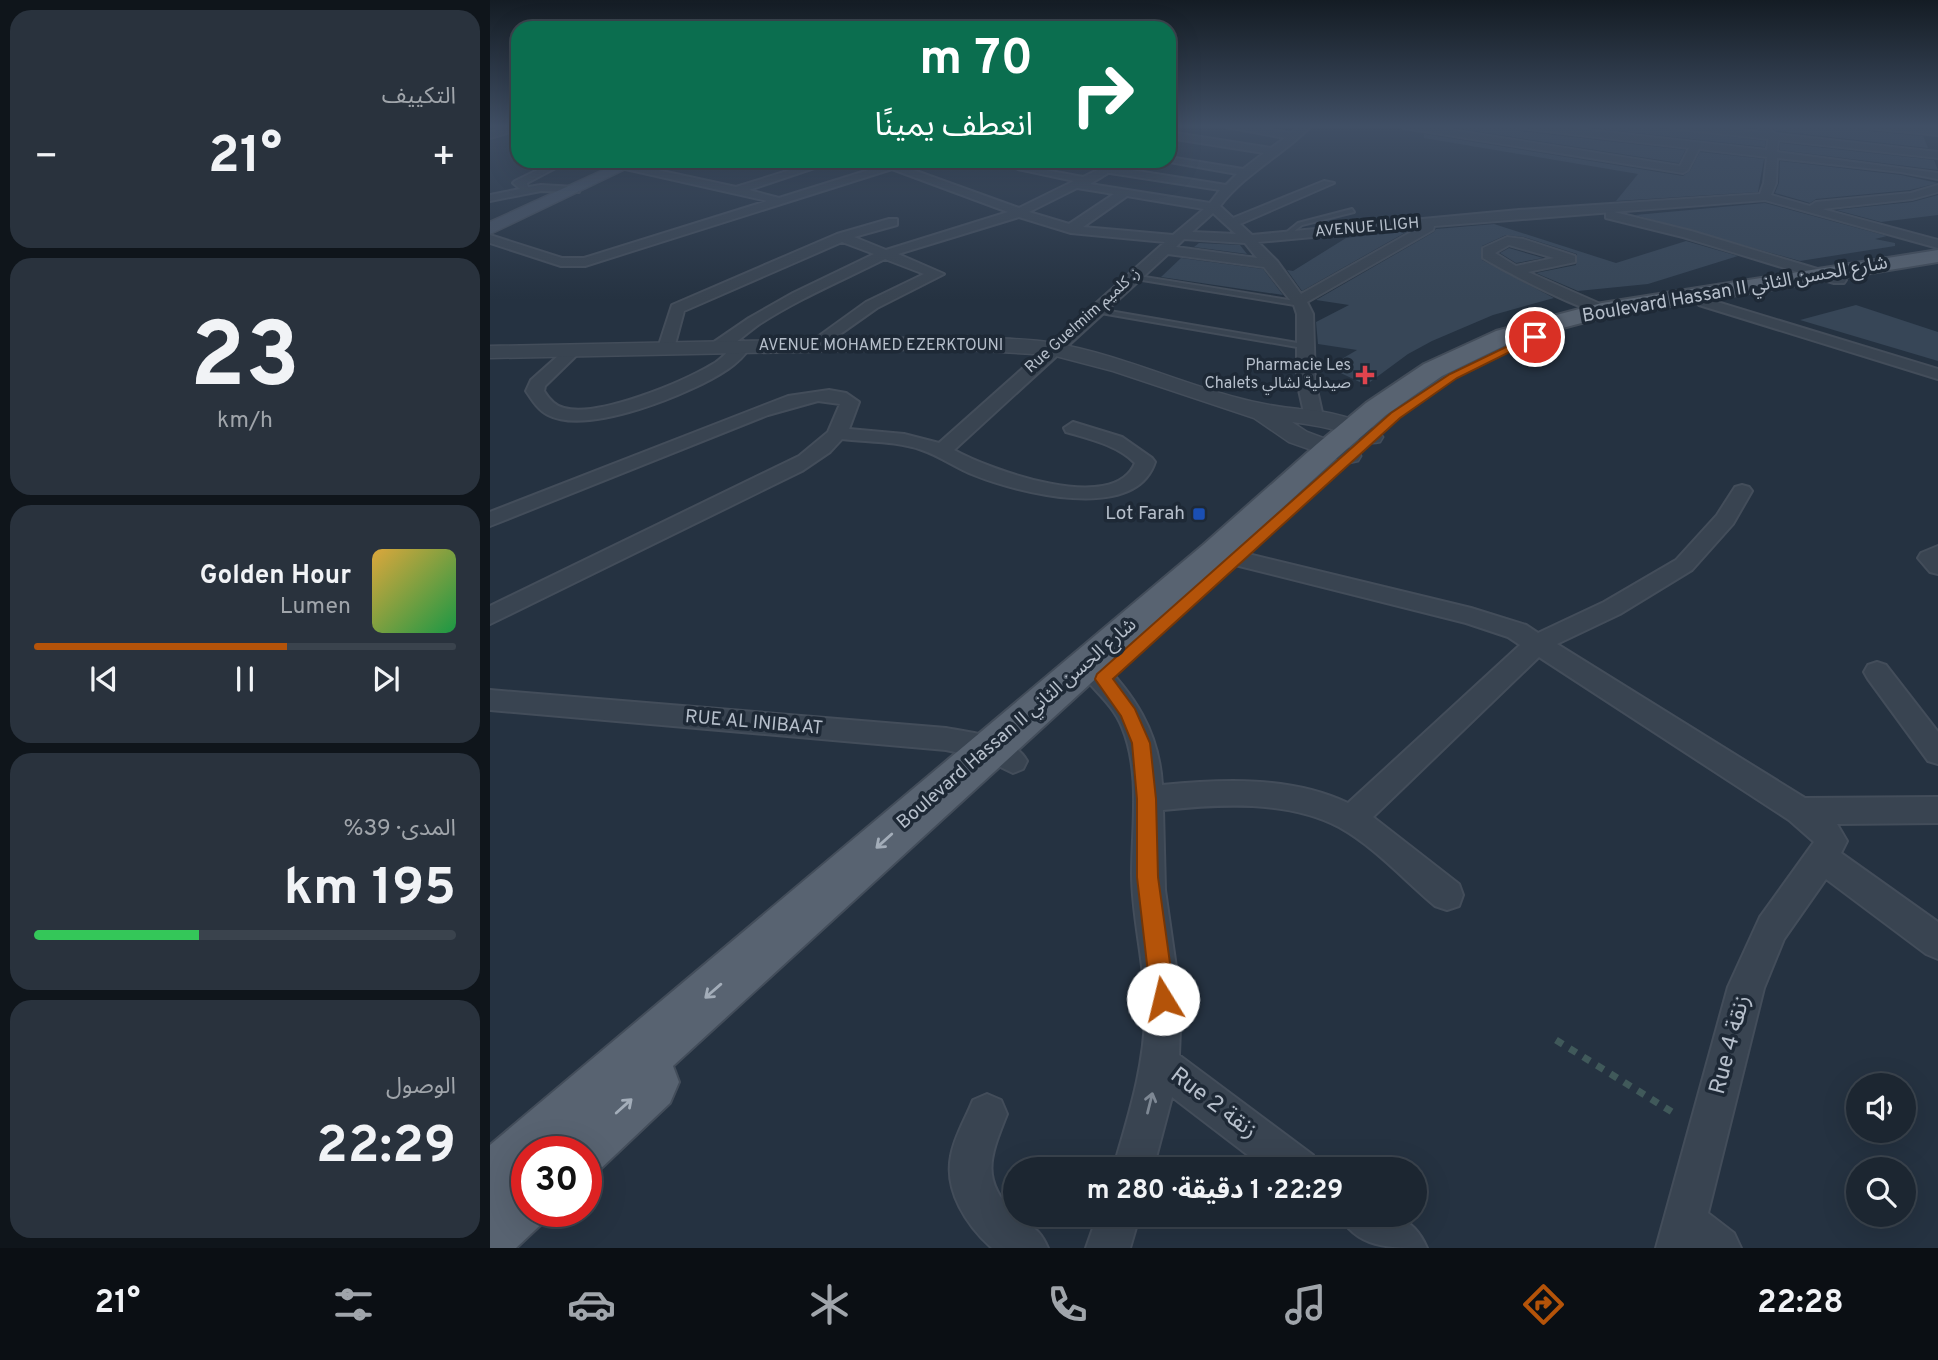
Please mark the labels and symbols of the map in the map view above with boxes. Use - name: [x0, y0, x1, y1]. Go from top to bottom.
- street label: AVENUE ILIGH: [1314, 213, 1420, 243]
- street label: Boulevard Hassan II شارع الحسن الثاني: [1580, 251, 1890, 330]
- street label: Rue Guelmim ز. كلميم: [1021, 264, 1145, 379]
- pin: [1505, 307, 1565, 367]
- street label: AVENUE MOHAMED EZERKTOUNI: [759, 336, 1003, 356]
- place label: Pharmacie Les Chalets صيدلية لشالي: [1204, 356, 1351, 395]
- marker: Pharmacie Les Chalets صيدلية لشالي: [1357, 367, 1373, 383]
- place label: Lot Farah: [1105, 502, 1185, 526]
- marker: Lot Farah: [1191, 506, 1207, 522]
- street label: Boulevard Hassan II شارع الحسن الثاني: [892, 613, 1143, 836]
- street label: RUE AL INIBAAT: [684, 705, 824, 741]
- one-way arrow: [875, 833, 893, 849]
- position arrow: [1126, 962, 1200, 1036]
- one-way arrow: [705, 983, 723, 999]
- street label: Rue 4 زنقة: [1704, 992, 1758, 1098]
- street label: Rue 2 زنقة: [1164, 1062, 1262, 1146]
- one-way arrow: [1144, 1092, 1157, 1115]
- one-way arrow: [614, 1098, 632, 1114]
- speed limit sign: 30: [511, 1136, 602, 1227]

